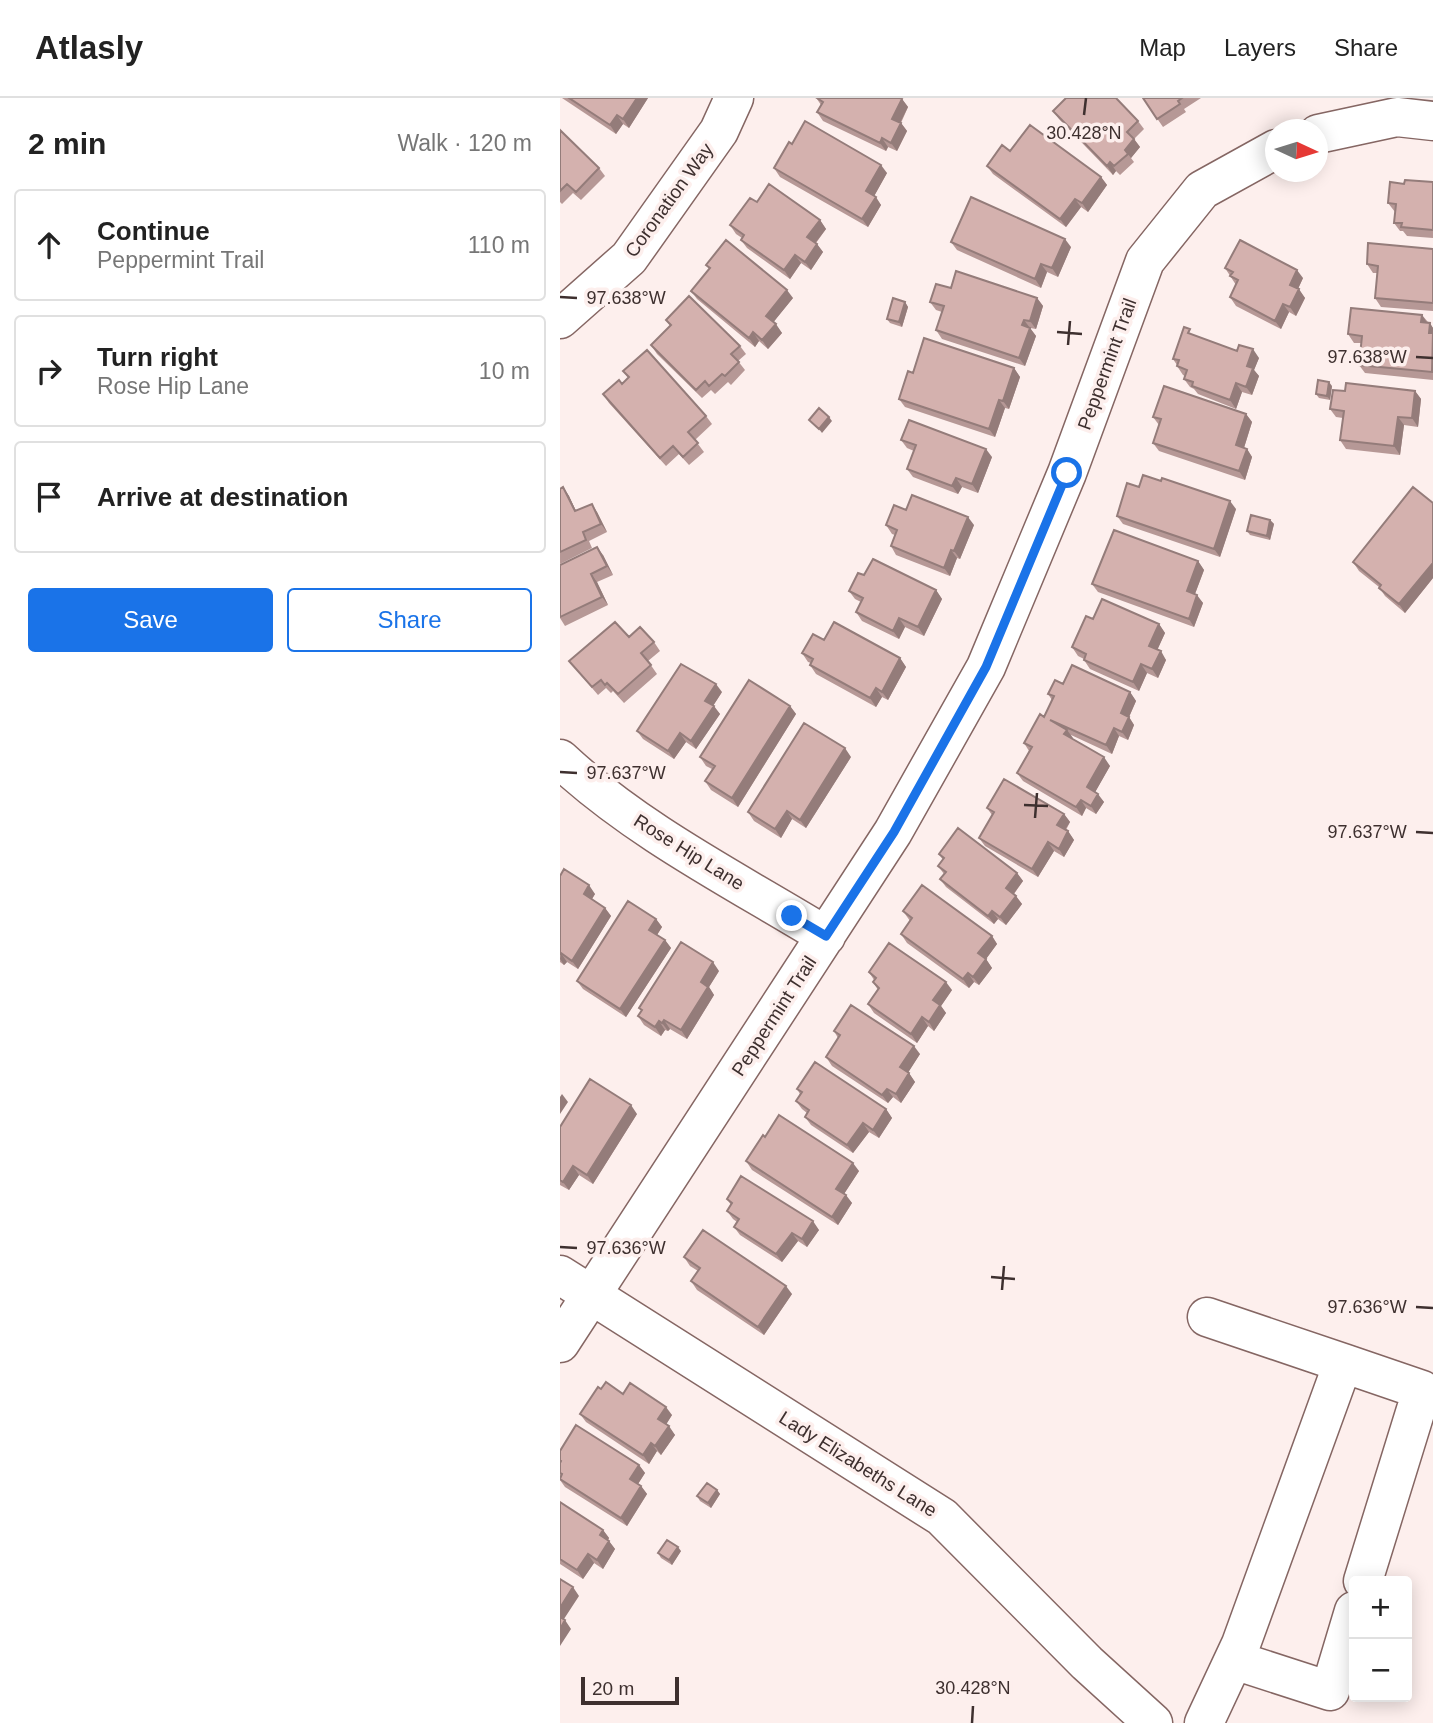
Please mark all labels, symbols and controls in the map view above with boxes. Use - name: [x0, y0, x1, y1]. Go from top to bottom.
- text: Atlasly: [35, 29, 143, 66]
- text: Map: [1139, 34, 1186, 61]
- text: Layers: [1224, 34, 1296, 61]
- text: Share: [1334, 34, 1398, 61]
- north arrow: [1265, 119, 1328, 182]
- text: 30.428°N: [1046, 123, 1122, 143]
- text: 2 min: [28, 127, 106, 160]
- text: Walk · 120 m: [397, 130, 532, 156]
- street label: Coronation Way: [621, 139, 718, 261]
- text: Continue: [97, 216, 210, 246]
- icon: ahead: [30, 226, 68, 264]
- text: 110 m: [468, 232, 530, 258]
- text: Peppermint Trail: [97, 247, 264, 273]
- text: 97.638°W: [586, 288, 666, 308]
- street label: Peppermint Trail: [1073, 295, 1141, 433]
- text: Turn right: [97, 342, 218, 372]
- text: 97.638°W: [1327, 347, 1407, 367]
- icon: right: [30, 352, 68, 390]
- text: 10 m: [479, 358, 530, 384]
- text: Rose Hip Lane: [97, 373, 249, 399]
- route start: [1051, 457, 1082, 488]
- icon: arrive: [30, 478, 68, 516]
- text: Arrive at destination: [97, 482, 348, 512]
- button: Save: [28, 588, 273, 652]
- button: Share: [287, 588, 532, 652]
- text: 97.637°W: [586, 763, 666, 783]
- street label: Rose Hip Lane: [630, 810, 748, 894]
- text: 97.637°W: [1327, 822, 1407, 842]
- route end: [776, 900, 807, 931]
- street label: Peppermint Trail: [728, 952, 820, 1080]
- text: 97.636°W: [586, 1238, 666, 1258]
- text: 97.636°W: [1327, 1297, 1407, 1317]
- street label: Lady Elizabeths Lane: [775, 1407, 941, 1521]
- map controls: [1349, 1576, 1412, 1702]
- button: +: [1349, 1576, 1412, 1639]
- button: −: [1349, 1639, 1412, 1702]
- scale bar: [581, 1674, 679, 1706]
- text: 20 m: [592, 1678, 634, 1699]
- text: 30.428°N: [935, 1678, 1011, 1698]

